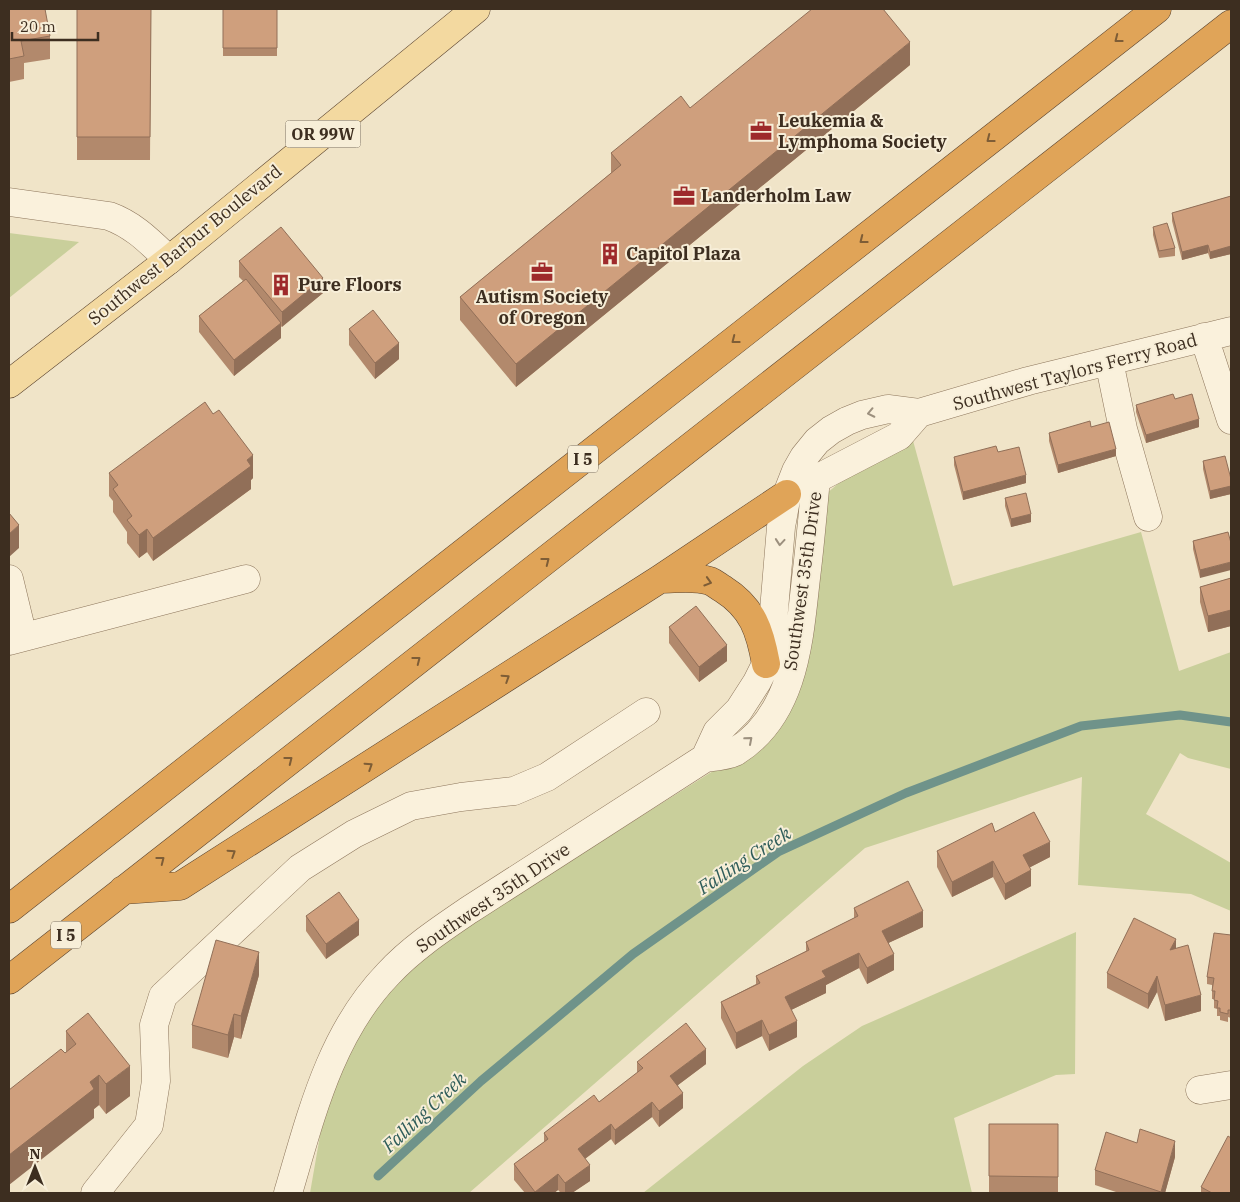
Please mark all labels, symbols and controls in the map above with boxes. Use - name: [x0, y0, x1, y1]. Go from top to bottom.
- scale bar: [12, 10, 99, 42]
- text: 20 m: [20, 17, 56, 36]
- one-way arrow: [1115, 33, 1124, 41]
- place label: Leukemia & Lymphoma Society: [778, 109, 948, 153]
- office icon: Leukemia & Lymphoma Society: [748, 118, 774, 144]
- road number: OR 99W: [286, 120, 360, 148]
- one-way arrow: [987, 133, 996, 141]
- street label: Southwest Barbur Boulevard: [83, 159, 286, 330]
- office icon: Landerholm Law: [671, 183, 697, 209]
- place label: Landerholm Law: [701, 184, 852, 207]
- one-way arrow: [860, 234, 869, 242]
- building icon: Capitol Plaza: [597, 241, 623, 267]
- place label: Capitol Plaza: [626, 242, 741, 265]
- office icon: Autism Society of Oregon: [529, 259, 555, 285]
- building icon: Pure Floors: [268, 272, 294, 298]
- place label: Pure Floors: [298, 273, 402, 296]
- place label: Autism Society of Oregon: [476, 285, 609, 329]
- street label: Southwest Taylors Ferry Road: [950, 328, 1200, 415]
- one-way arrow: [732, 335, 741, 343]
- one-way arrow: [866, 407, 875, 418]
- road number: I 5: [568, 446, 598, 472]
- street label: Southwest 35th Drive: [779, 490, 826, 672]
- one-way arrow: [775, 539, 786, 547]
- one-way arrow: [540, 558, 549, 566]
- one-way arrow: [703, 577, 712, 587]
- one-way arrow: [411, 658, 420, 666]
- one-way arrow: [500, 675, 509, 684]
- one-way arrow: [743, 737, 752, 746]
- one-way arrow: [283, 758, 292, 766]
- one-way arrow: [363, 762, 372, 772]
- water label: Falling Creek: [692, 820, 796, 900]
- street label: Southwest 35th Drive: [411, 838, 574, 958]
- one-way arrow: [226, 850, 235, 859]
- one-way arrow: [155, 858, 164, 866]
- road number: I 5: [51, 922, 81, 948]
- water label: Falling Creek: [376, 1066, 472, 1158]
- north arrow: [10, 1142, 60, 1192]
- text: N: [29, 1145, 41, 1163]

